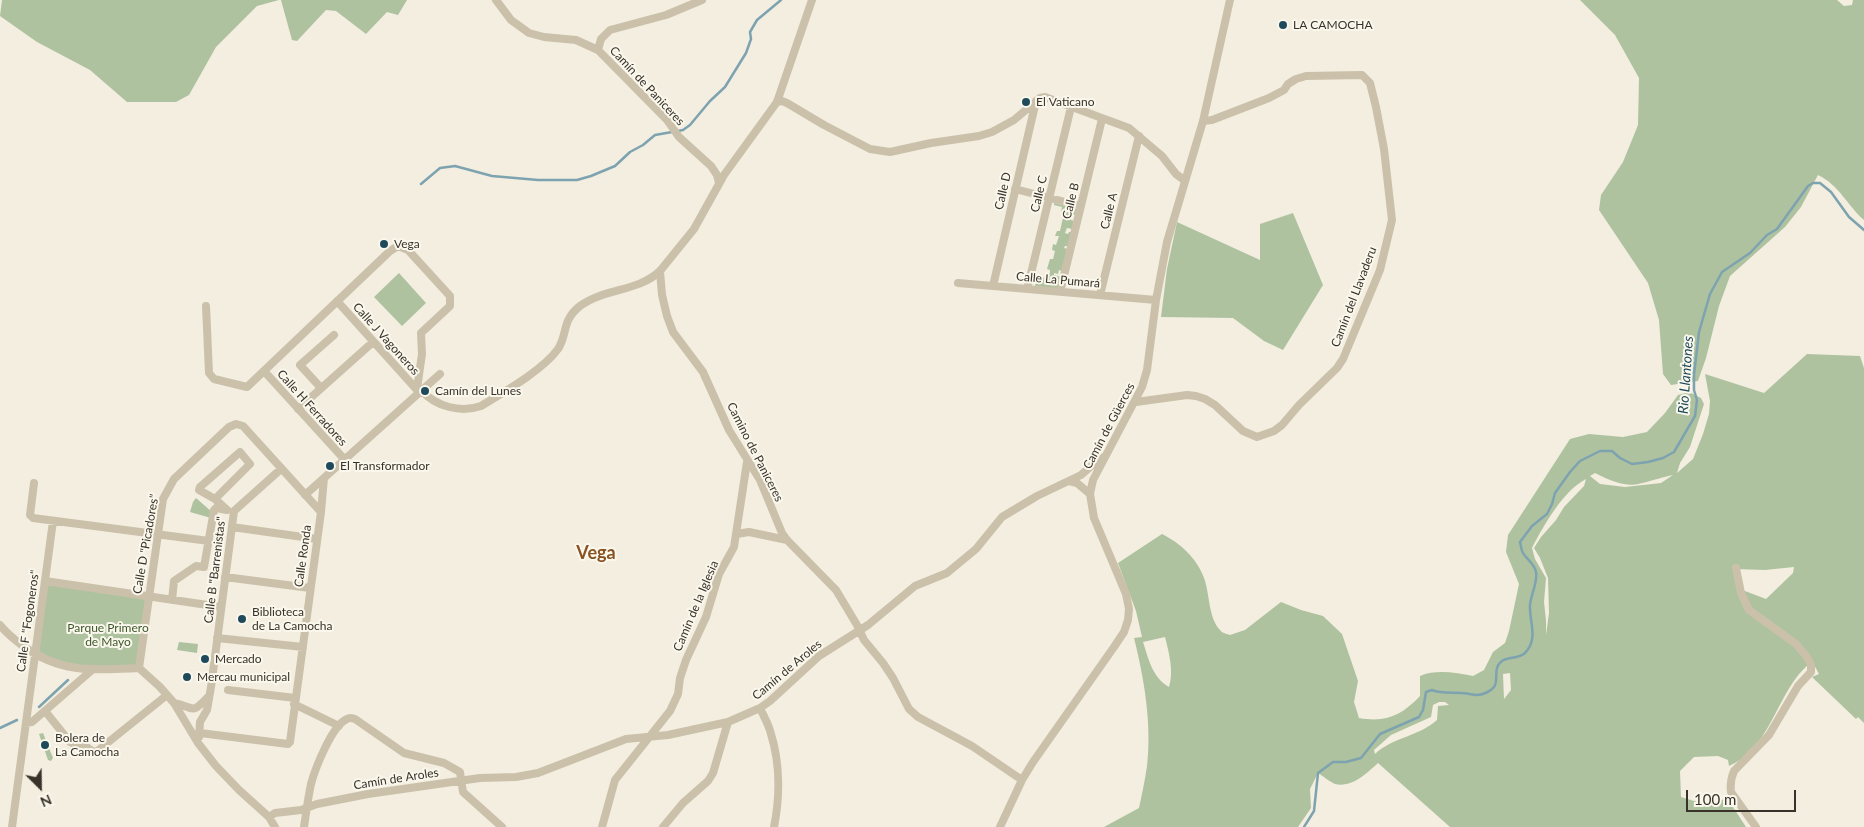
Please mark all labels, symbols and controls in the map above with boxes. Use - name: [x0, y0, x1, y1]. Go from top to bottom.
- place label: LA CAMOCHA: [1293, 18, 1373, 32]
- marker: LA CAMOCHA: [1277, 19, 1289, 31]
- street label: Camín de Paniceres: [607, 44, 687, 128]
- place label: El Vaticano: [1036, 95, 1094, 109]
- marker: El Vaticano: [1020, 96, 1032, 108]
- street label: Calle D: [992, 171, 1014, 211]
- street label: Calle C: [1028, 174, 1050, 214]
- street label: Calle B: [1060, 181, 1082, 221]
- street label: Calle A: [1098, 191, 1120, 231]
- place label: Vega: [394, 237, 420, 251]
- marker: Vega: [378, 238, 390, 250]
- street label: Camín del Llavaderu: [1328, 245, 1380, 349]
- street label: Calle La Pumará: [1015, 269, 1101, 291]
- street label: Calle J Vagoneros: [350, 300, 422, 378]
- water label: Rio Llantones: [1675, 336, 1697, 414]
- street label: Calle H Ferradores: [274, 367, 350, 449]
- street label: Camín de Güerces: [1080, 380, 1138, 472]
- place label: Camín del Lunes: [435, 384, 521, 398]
- marker: Camín del Lunes: [419, 385, 431, 397]
- street label: Camino de Paniceres: [724, 400, 786, 504]
- place label: El Transformador: [340, 459, 430, 473]
- marker: El Transformador: [324, 460, 336, 472]
- street label: Calle D "Picadores": [130, 493, 162, 595]
- street label: Calle B "Barrenistas": [201, 516, 229, 624]
- street label: Calle Ronda: [292, 524, 314, 588]
- district label: Vega: [576, 542, 616, 564]
- street label: Camín de la Iglesia: [670, 558, 722, 654]
- street label: Calle F "Fogoneros": [14, 569, 42, 673]
- place label: Biblioteca de La Camocha: [252, 605, 332, 633]
- marker: Biblioteca de La Camocha: [236, 613, 248, 625]
- park label: Parque Primero de Mayo: [67, 621, 149, 649]
- street label: Camín de Aroles: [749, 637, 825, 703]
- place label: Mercado: [215, 652, 262, 666]
- marker: Mercado: [199, 653, 211, 665]
- place label: Mercau municipal: [197, 670, 290, 684]
- marker: Mercau municipal: [181, 671, 193, 683]
- place label: Bolera de La Camocha: [55, 731, 119, 759]
- marker: Bolera de La Camocha: [39, 739, 51, 751]
- north arrow: [15, 762, 65, 812]
- street label: Camín de Aroles: [352, 765, 440, 793]
- scale bar: [1689, 780, 1799, 812]
- text: 100 m: [1694, 790, 1736, 808]
- text: N: [38, 791, 54, 811]

